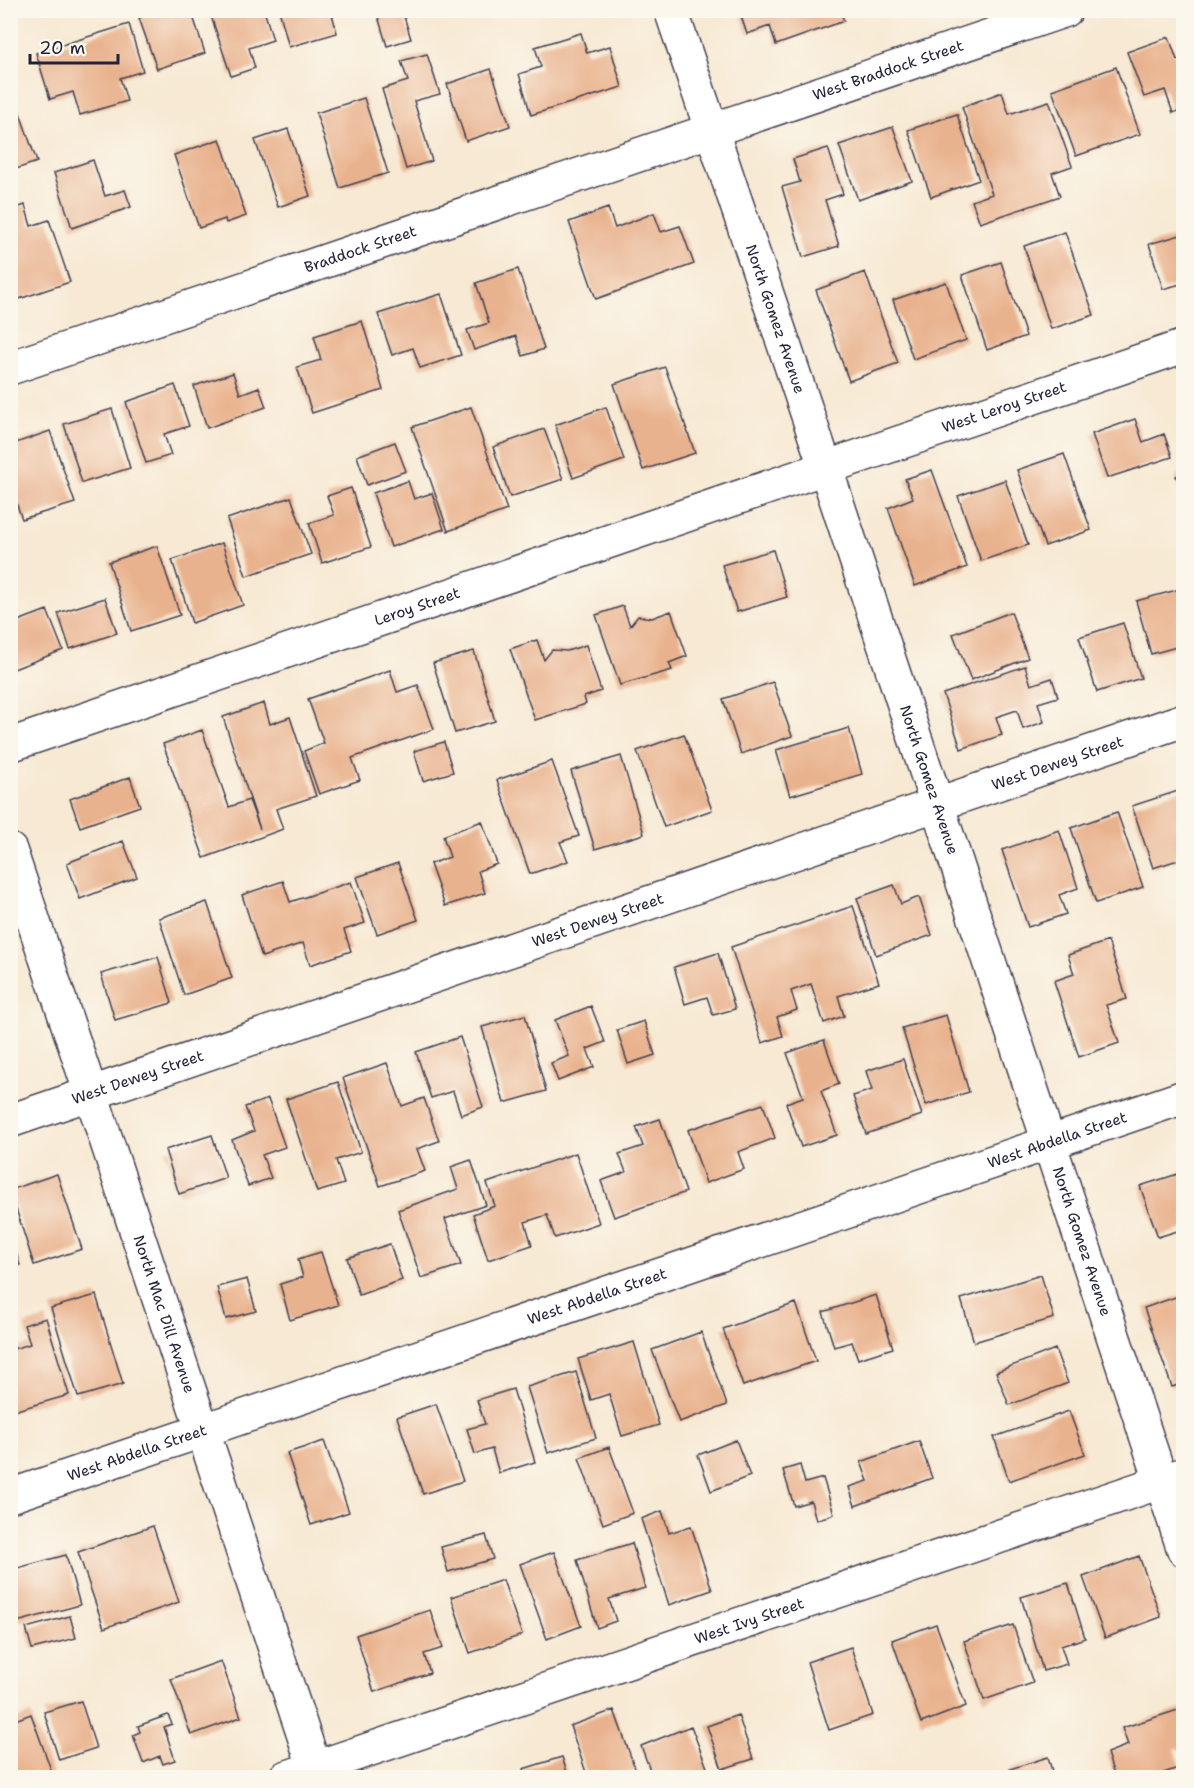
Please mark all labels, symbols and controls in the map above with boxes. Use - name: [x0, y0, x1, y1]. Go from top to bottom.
- scale bar: [30, 27, 118, 65]
- text: 20 m: [39, 36, 85, 60]
- street label: West Braddock Street: [810, 36, 966, 105]
- street label: Braddock Street: [302, 221, 419, 277]
- street label: North Gomez Avenue: [741, 242, 810, 396]
- street label: West Leroy Street: [939, 377, 1069, 438]
- street label: Leroy Street: [372, 583, 463, 630]
- street label: North Gomez Avenue: [895, 703, 963, 857]
- street label: West Dewey Street: [989, 731, 1126, 795]
- street label: West Dewey Street: [529, 888, 666, 952]
- street label: West Dewey Street: [69, 1046, 206, 1109]
- street label: West Abdella Street: [985, 1107, 1130, 1173]
- street label: North Gomez Avenue: [1048, 1164, 1116, 1319]
- street label: North Mac Dill Avenue: [129, 1233, 200, 1396]
- street label: West Abdella Street: [525, 1264, 669, 1329]
- street label: West Abdella Street: [65, 1420, 209, 1486]
- street label: West Ivy Street: [692, 1593, 807, 1649]

